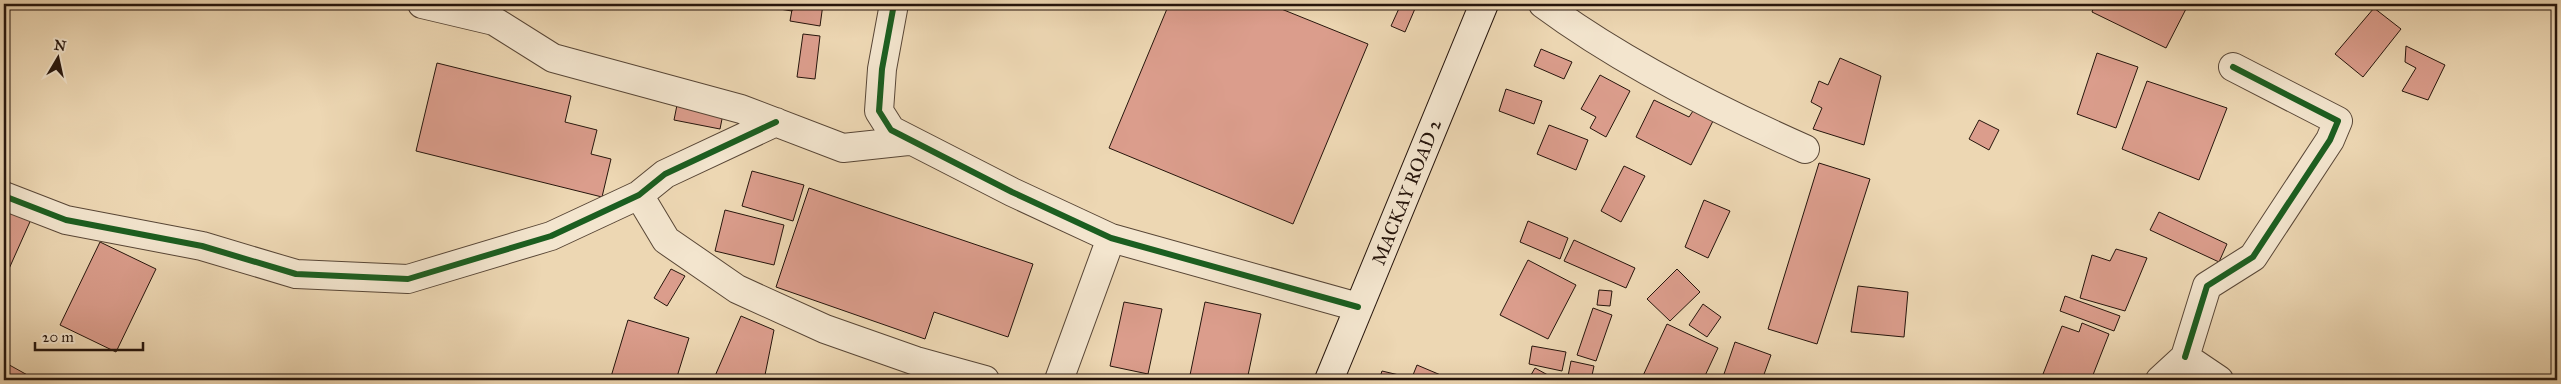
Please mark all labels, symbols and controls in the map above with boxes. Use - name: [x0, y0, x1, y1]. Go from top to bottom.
- north arrow: [32, 32, 82, 82]
- text: N: [53, 36, 67, 55]
- street label: MACKAY ROAD 2: [1367, 115, 1446, 268]
- scale bar: [35, 319, 142, 351]
- text: 20 m: [42, 328, 74, 346]

